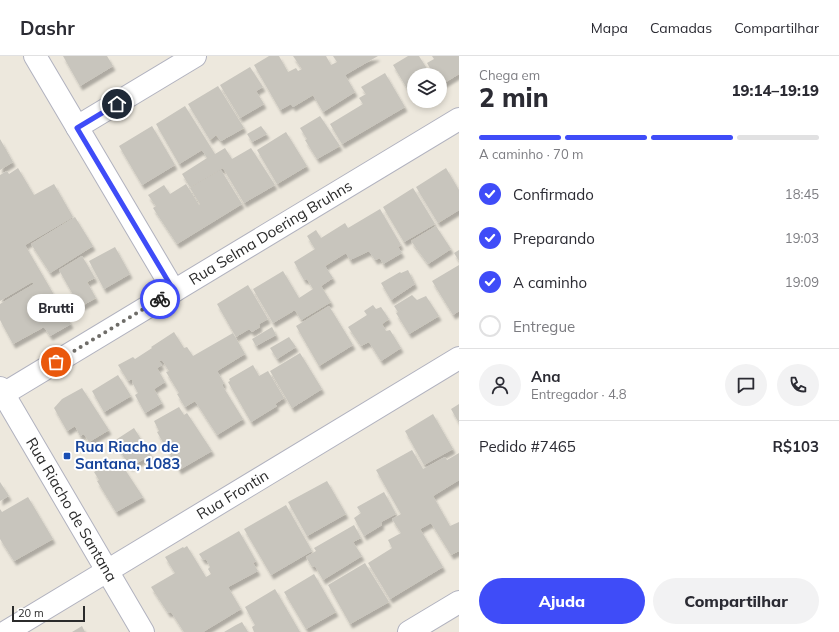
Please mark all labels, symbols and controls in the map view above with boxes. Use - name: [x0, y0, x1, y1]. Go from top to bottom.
- text: Dashr: [20, 16, 75, 40]
- text: Mapa: [591, 19, 628, 37]
- text: Camadas: [650, 19, 712, 37]
- text: Compartilhar: [734, 19, 819, 37]
- text: Chega em: [479, 67, 540, 83]
- map controls: [407, 68, 447, 108]
- button: layers: [407, 68, 447, 108]
- text: 2 min: [479, 81, 549, 114]
- text: 19:14–19:19: [732, 81, 819, 100]
- pin: [100, 87, 134, 121]
- icon: home: [106, 93, 128, 115]
- text: A caminho · 70 m: [479, 146, 584, 162]
- street label: Rua Selma Doering Bruhns: [185, 176, 355, 289]
- icon: check: [479, 183, 501, 205]
- text: Confirmado: [513, 185, 594, 204]
- text: 18:45: [785, 186, 819, 202]
- icon: check: [479, 227, 501, 249]
- text: Preparando: [513, 229, 595, 248]
- text: 19:03: [785, 230, 819, 246]
- icon: check: [479, 271, 501, 293]
- text: A caminho: [513, 273, 587, 292]
- text: 19:09: [785, 274, 819, 290]
- courier: [140, 279, 180, 319]
- icon: bike: [149, 288, 171, 310]
- callout: Brutti: [27, 294, 85, 322]
- text: Brutti: [38, 300, 74, 316]
- text: Entregue: [513, 317, 575, 336]
- pin: [39, 345, 73, 379]
- icon: bag: [45, 351, 67, 373]
- button: person: [479, 364, 521, 406]
- button: chat: [725, 364, 767, 406]
- button: phone: [777, 364, 819, 406]
- text: Ana: [531, 367, 561, 386]
- text: Entregador · 4.8: [531, 386, 626, 402]
- street label: Rua Riacho de Santana: [22, 434, 121, 585]
- place label: Rua Riacho de Santana, 1083: [75, 437, 180, 473]
- text: Pedido #7465: [479, 437, 576, 456]
- text: R$103: [772, 437, 819, 456]
- marker: Rua Riacho de Santana, 1083: [62, 451, 72, 461]
- street label: Rua Frontin: [193, 465, 272, 523]
- button: Ajuda: [479, 578, 645, 624]
- button: Compartilhar: [653, 578, 819, 624]
- scale bar: [12, 604, 85, 623]
- text: 20 m: [18, 606, 44, 620]

